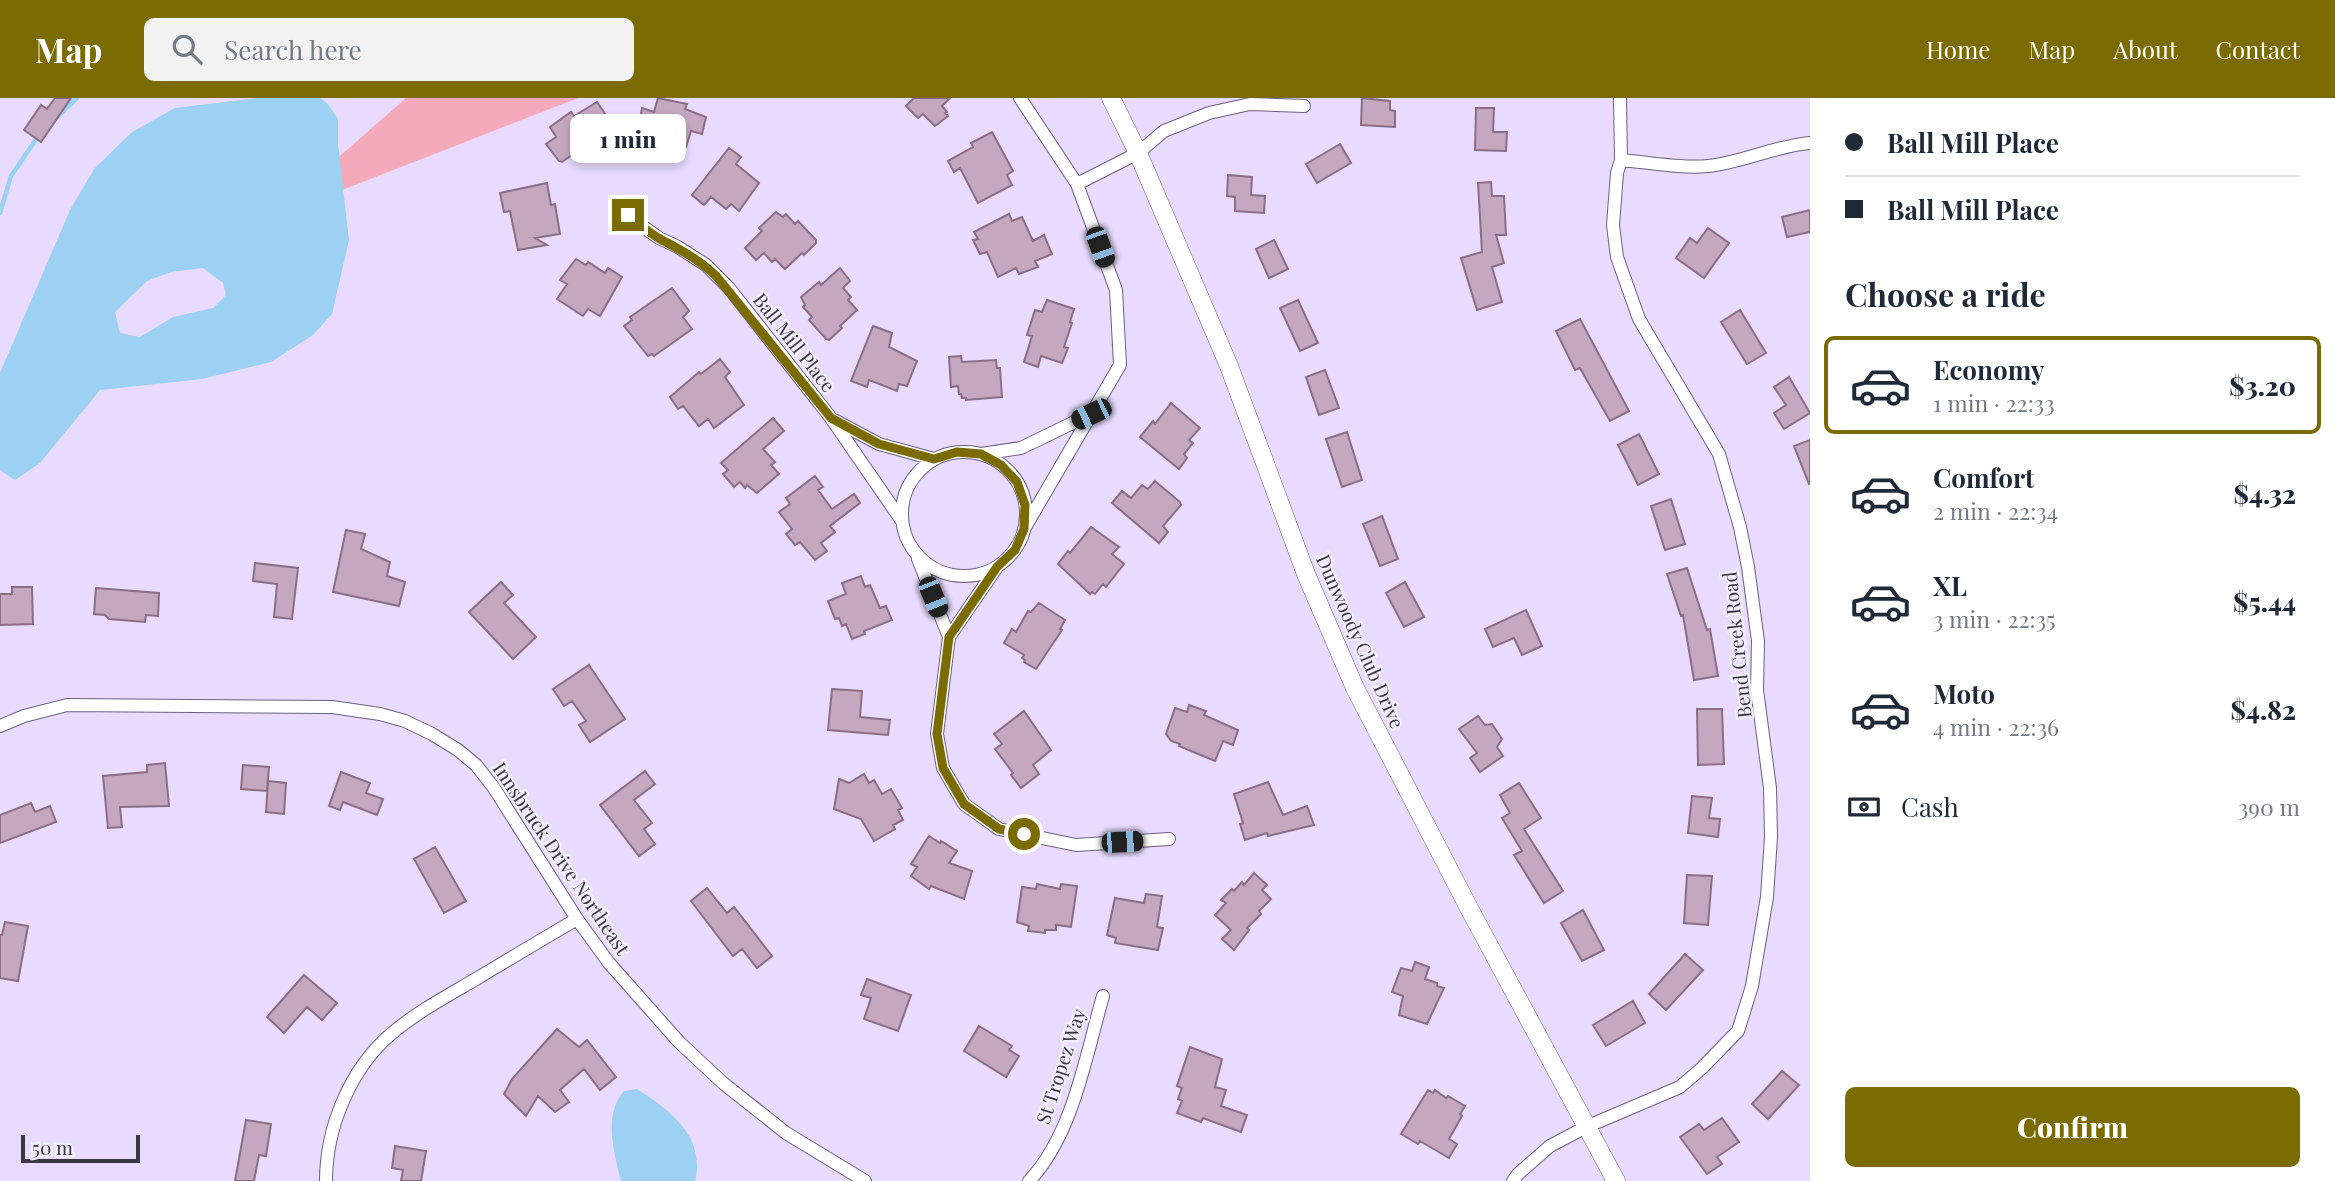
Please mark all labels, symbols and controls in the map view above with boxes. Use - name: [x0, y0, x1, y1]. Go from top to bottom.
- search box: [144, 18, 634, 81]
- text: Map: [35, 27, 102, 71]
- icon: search: [168, 30, 206, 68]
- text: Search here: [224, 32, 362, 67]
- text: Home: [1926, 33, 1990, 65]
- text: Map: [2028, 33, 2075, 65]
- text: About: [2113, 33, 2177, 65]
- text: Contact: [2215, 33, 2300, 65]
- callout: 1 min: [570, 114, 686, 162]
- text: 1 min: [600, 123, 656, 154]
- text: Ball Mill Place: [1887, 125, 2059, 160]
- text: Ball Mill Place: [1887, 192, 2059, 227]
- route end: [612, 199, 644, 231]
- car: [1083, 224, 1118, 270]
- text: Choose a ride: [1845, 272, 2046, 315]
- street label: Ball Mill Place: [748, 287, 842, 397]
- text: Economy: [1933, 352, 2044, 387]
- icon: car: [1849, 354, 1912, 417]
- text: $3.20: [2229, 368, 2296, 403]
- text: 1 min · 22:33: [1933, 387, 2055, 418]
- car: [1068, 395, 1115, 433]
- text: Comfort: [1933, 460, 2034, 495]
- icon: car: [1849, 462, 1912, 525]
- text: $4.32: [2234, 476, 2296, 511]
- text: 2 min · 22:34: [1933, 495, 2058, 526]
- street label: Dunwoody Club Drive: [1311, 550, 1411, 732]
- text: XL: [1933, 568, 1967, 603]
- street label: Bend Creek Road: [1715, 570, 1757, 720]
- icon: car: [1849, 570, 1912, 633]
- car: [916, 574, 951, 620]
- text: $5.44: [2233, 584, 2296, 619]
- text: 3 min · 22:35: [1933, 603, 2056, 634]
- text: Moto: [1933, 676, 1995, 711]
- icon: car: [1849, 678, 1912, 741]
- text: $4.82: [2231, 692, 2296, 727]
- text: 4 min · 22:36: [1933, 711, 2059, 742]
- street label: Innsbruck Drive Northeast: [488, 756, 636, 960]
- icon: cash: [1845, 788, 1883, 826]
- text: Cash: [1901, 789, 1959, 824]
- text: 390 m: [2238, 791, 2300, 822]
- route start: [1008, 818, 1040, 850]
- car: [1101, 830, 1144, 854]
- street label: St Tropez Way: [1029, 1004, 1091, 1127]
- button: Confirm: [1845, 1087, 2300, 1167]
- scale bar: [21, 1132, 140, 1164]
- text: 50 m: [32, 1134, 73, 1160]

